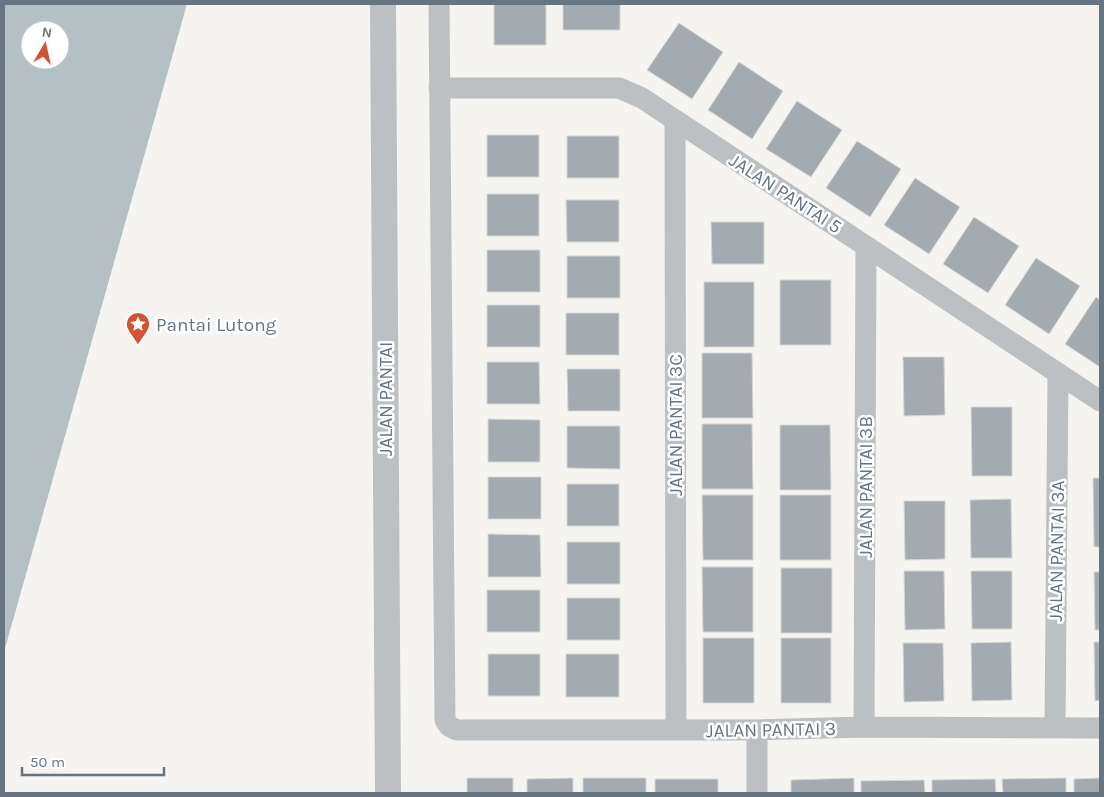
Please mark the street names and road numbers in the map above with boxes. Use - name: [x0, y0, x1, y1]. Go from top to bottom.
- street label: JALAN PANTAI 5: [725, 149, 846, 238]
- street label: JALAN PANTAI: [375, 342, 397, 456]
- street label: JALAN PANTAI 3C: [665, 354, 687, 496]
- street label: JALAN PANTAI 3B: [855, 416, 877, 558]
- street label: JALAN PANTAI 3A: [1045, 480, 1069, 622]
- street label: JALAN PANTAI 3: [706, 718, 836, 742]

